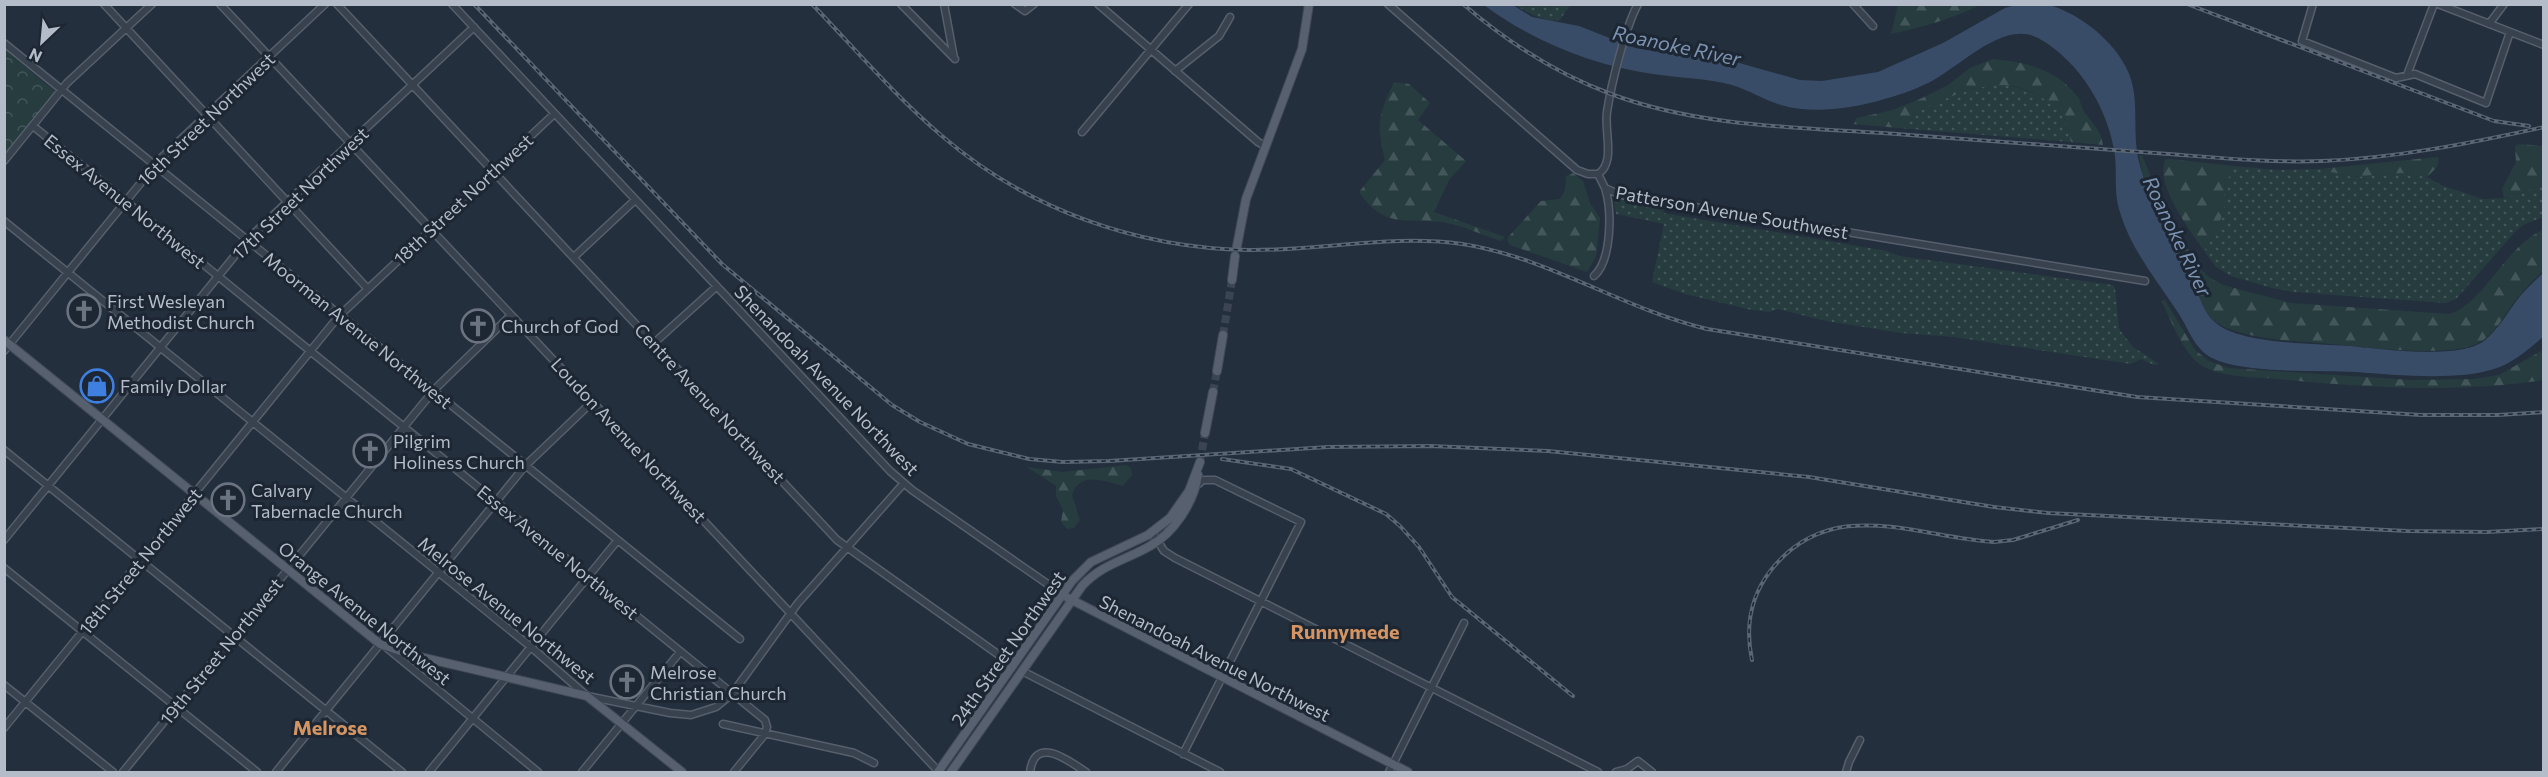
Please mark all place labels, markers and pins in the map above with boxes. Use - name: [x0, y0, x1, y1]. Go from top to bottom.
- place label: First Wesleyan Methodist Church: [107, 290, 255, 333]
- church icon: First Wesleyan Methodist Church: [66, 293, 102, 329]
- church icon: Church of God: [460, 308, 496, 344]
- place label: Church of God: [501, 315, 619, 337]
- shop icon: Family Dollar: [79, 368, 115, 404]
- place label: Family Dollar: [120, 375, 227, 397]
- place label: Pilgrim Holiness Church: [393, 430, 525, 473]
- church icon: Pilgrim Holiness Church: [352, 433, 388, 469]
- place label: Calvary Tabernacle Church: [251, 479, 403, 522]
- church icon: Calvary Tabernacle Church: [210, 482, 246, 518]
- place label: Melrose Christian Church: [650, 661, 787, 704]
- church icon: Melrose Christian Church: [609, 664, 645, 700]

